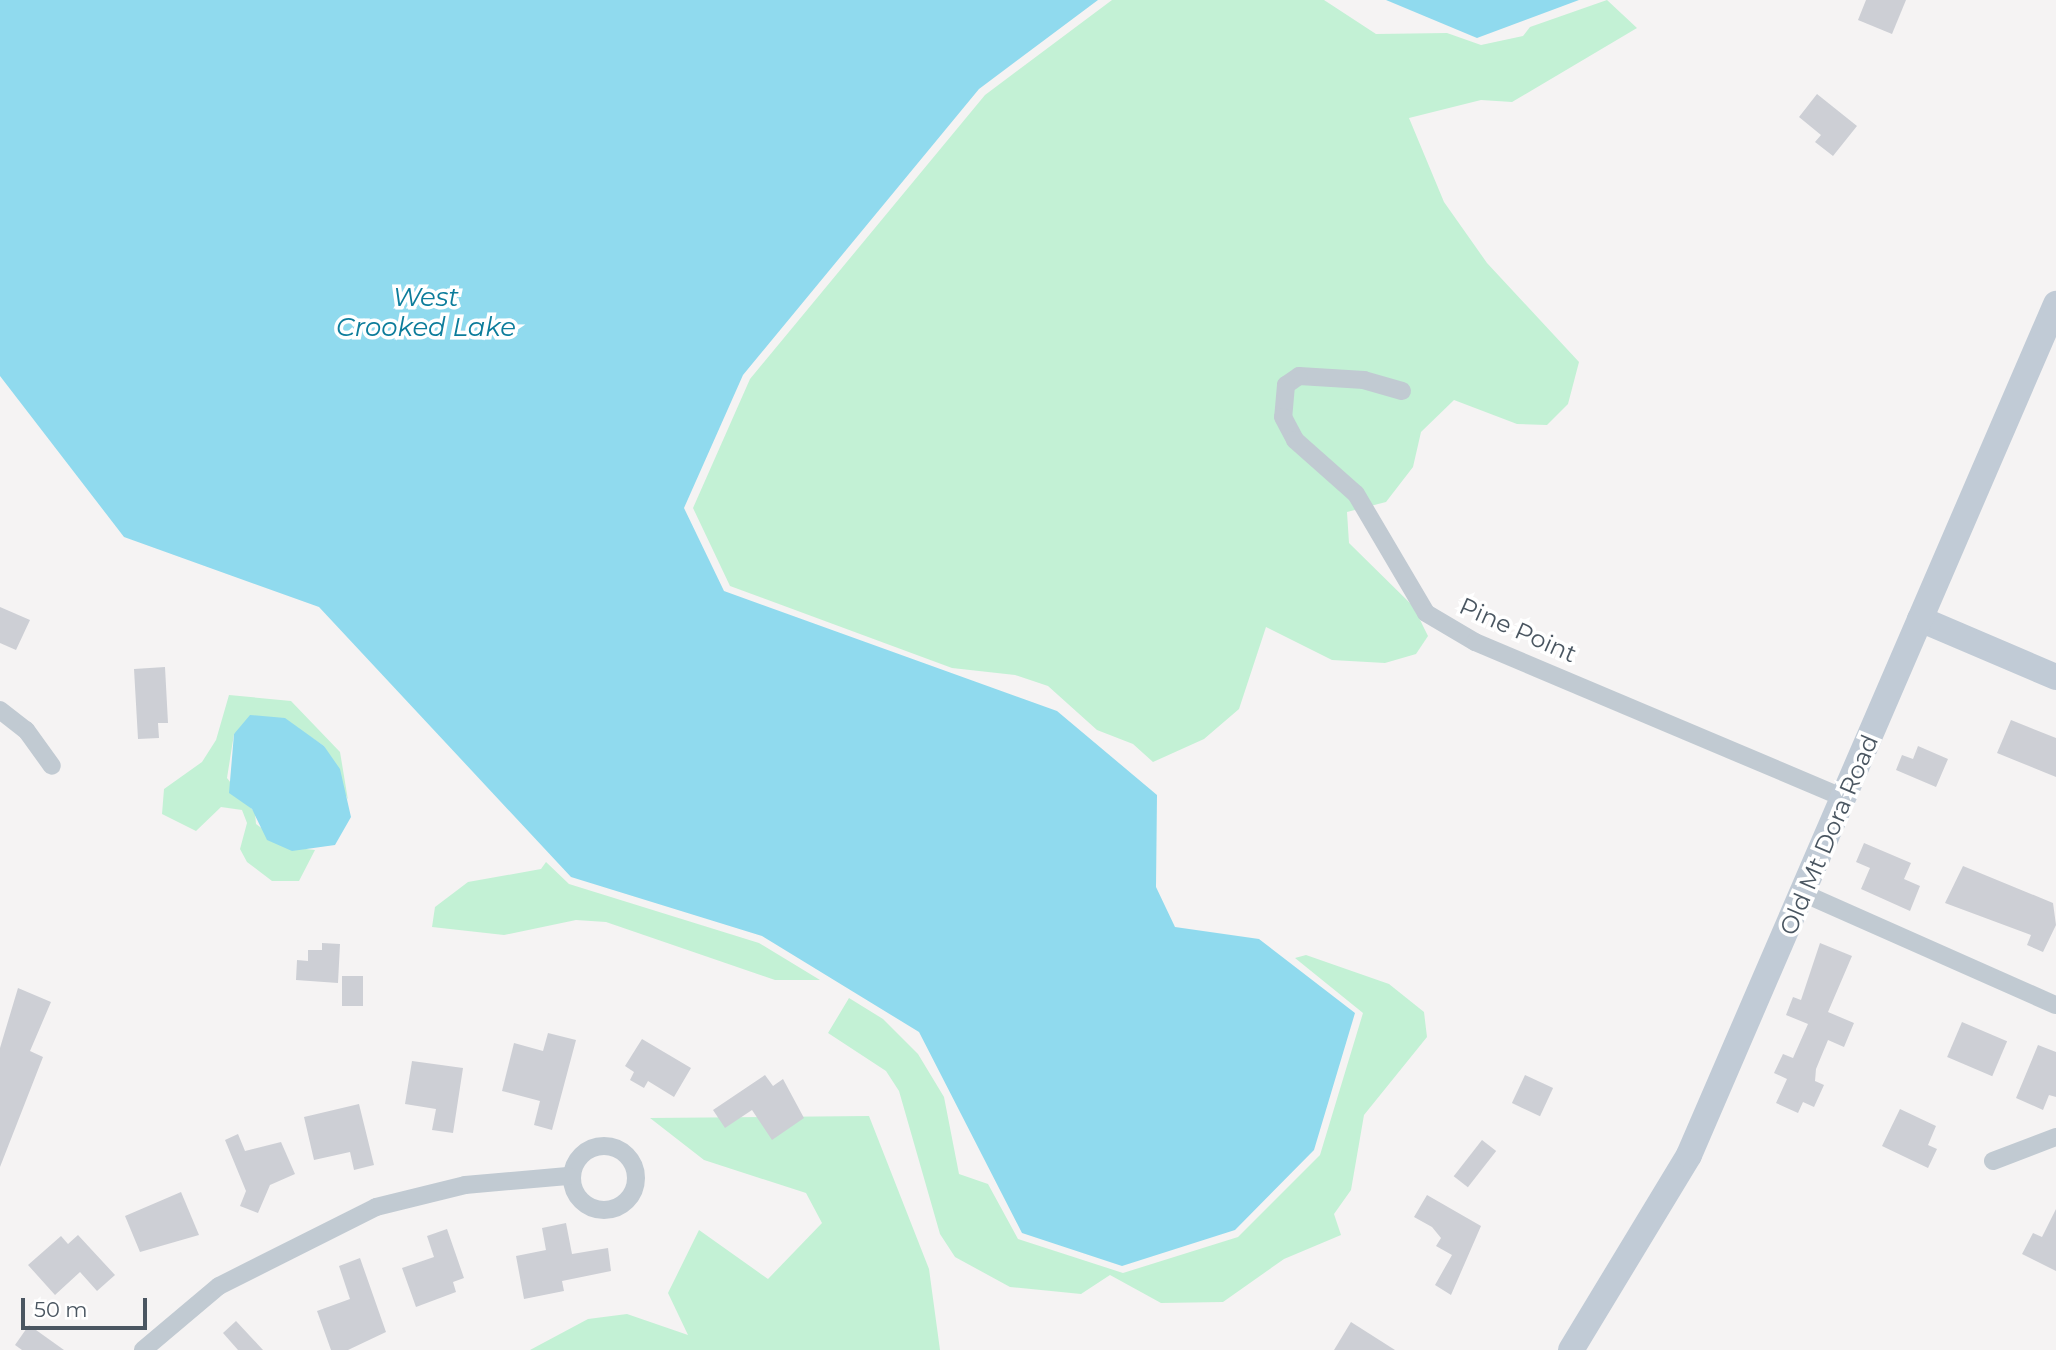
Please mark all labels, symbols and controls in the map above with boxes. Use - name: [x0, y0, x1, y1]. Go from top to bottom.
- water label: West Crooked Lake: [336, 282, 516, 344]
- street label: Pine Point: [1455, 591, 1581, 669]
- street label: Old Mt Dora Road: [1774, 731, 1884, 939]
- scale bar: [24, 1284, 150, 1328]
- text: 50 m: [34, 1297, 88, 1322]

